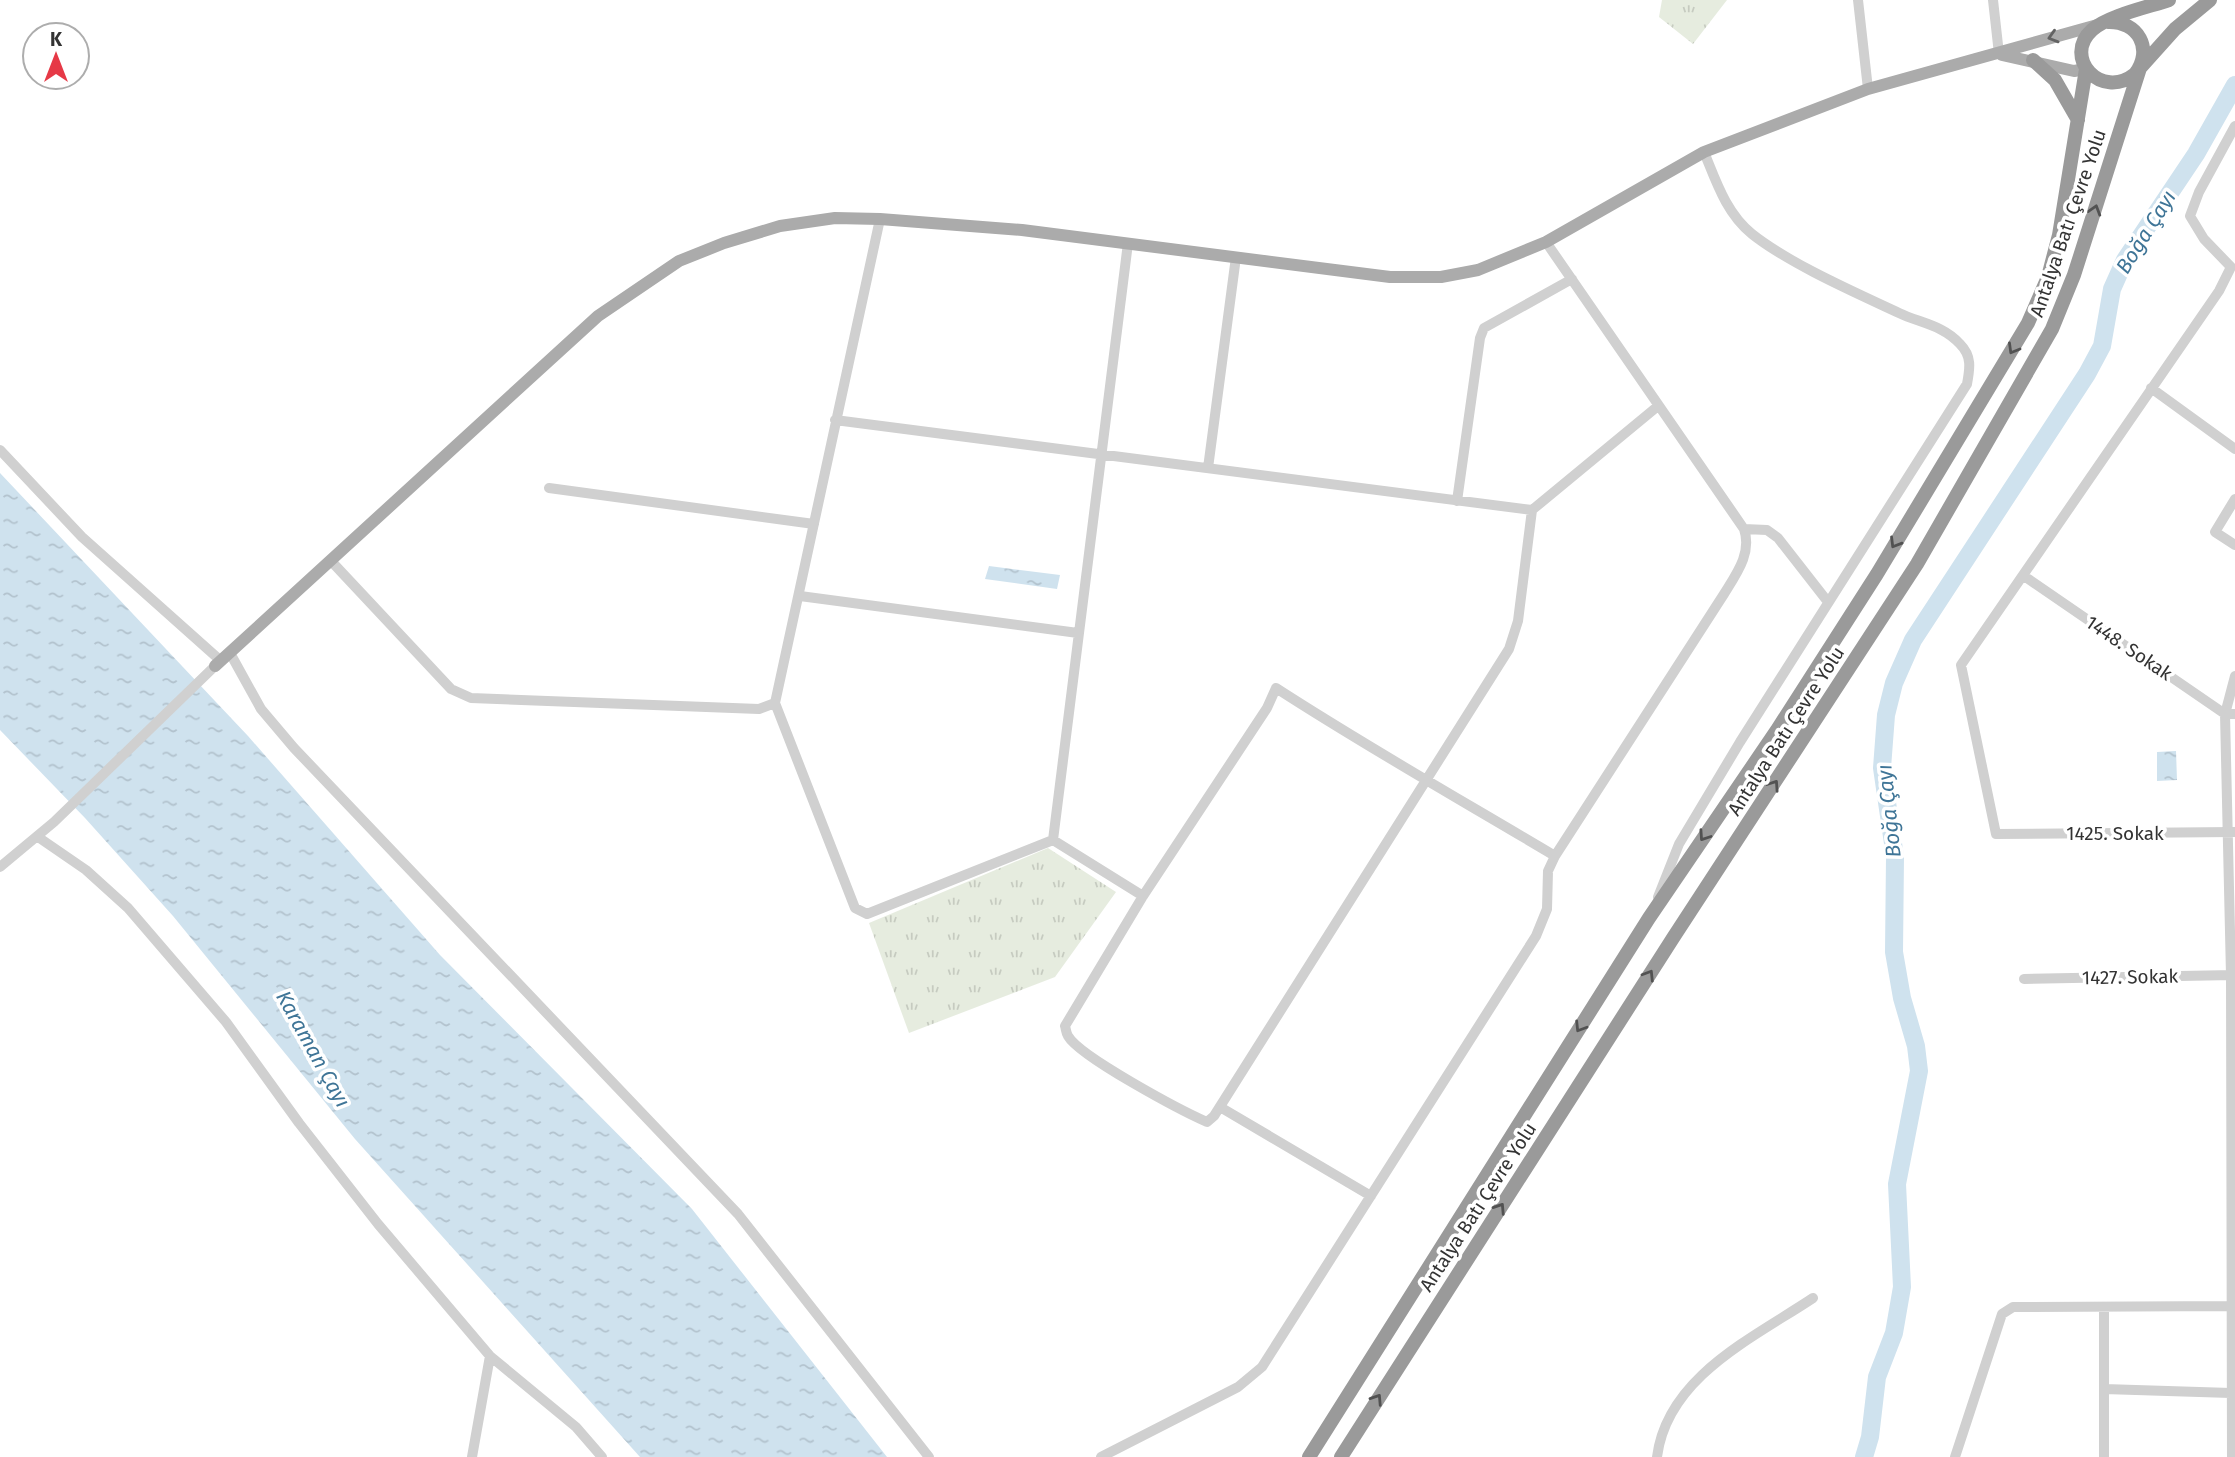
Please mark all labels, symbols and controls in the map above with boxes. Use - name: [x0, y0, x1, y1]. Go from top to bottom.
- north arrow: [21, 21, 91, 91]
- text: K: [50, 28, 63, 51]
- one-way arrow: [2047, 29, 2059, 44]
- street label: Antalya Batı Çevre Yolu: [2025, 126, 2111, 320]
- water label: Boğa Çayı: [2110, 185, 2182, 279]
- one-way arrow: [2086, 205, 2101, 217]
- one-way arrow: [2008, 341, 2021, 354]
- one-way arrow: [1891, 536, 1904, 549]
- street label: 1448. Sokak: [2081, 611, 2177, 685]
- street label: Antalya Batı Çevre Yolu: [1723, 642, 1849, 820]
- water label: Boğa Çayı: [1871, 763, 1907, 859]
- one-way arrow: [1766, 780, 1779, 793]
- street label: 1425. Sokak: [2066, 822, 2164, 845]
- one-way arrow: [1700, 829, 1713, 842]
- street label: 1427. Sokak: [2082, 965, 2179, 989]
- one-way arrow: [1641, 970, 1654, 983]
- water label: Karaman Çayı: [270, 986, 356, 1112]
- one-way arrow: [1576, 1019, 1588, 1032]
- street label: Antalya Batı Çevre Yolu: [1415, 1118, 1541, 1296]
- one-way arrow: [1492, 1203, 1505, 1216]
- one-way arrow: [1369, 1394, 1382, 1407]

